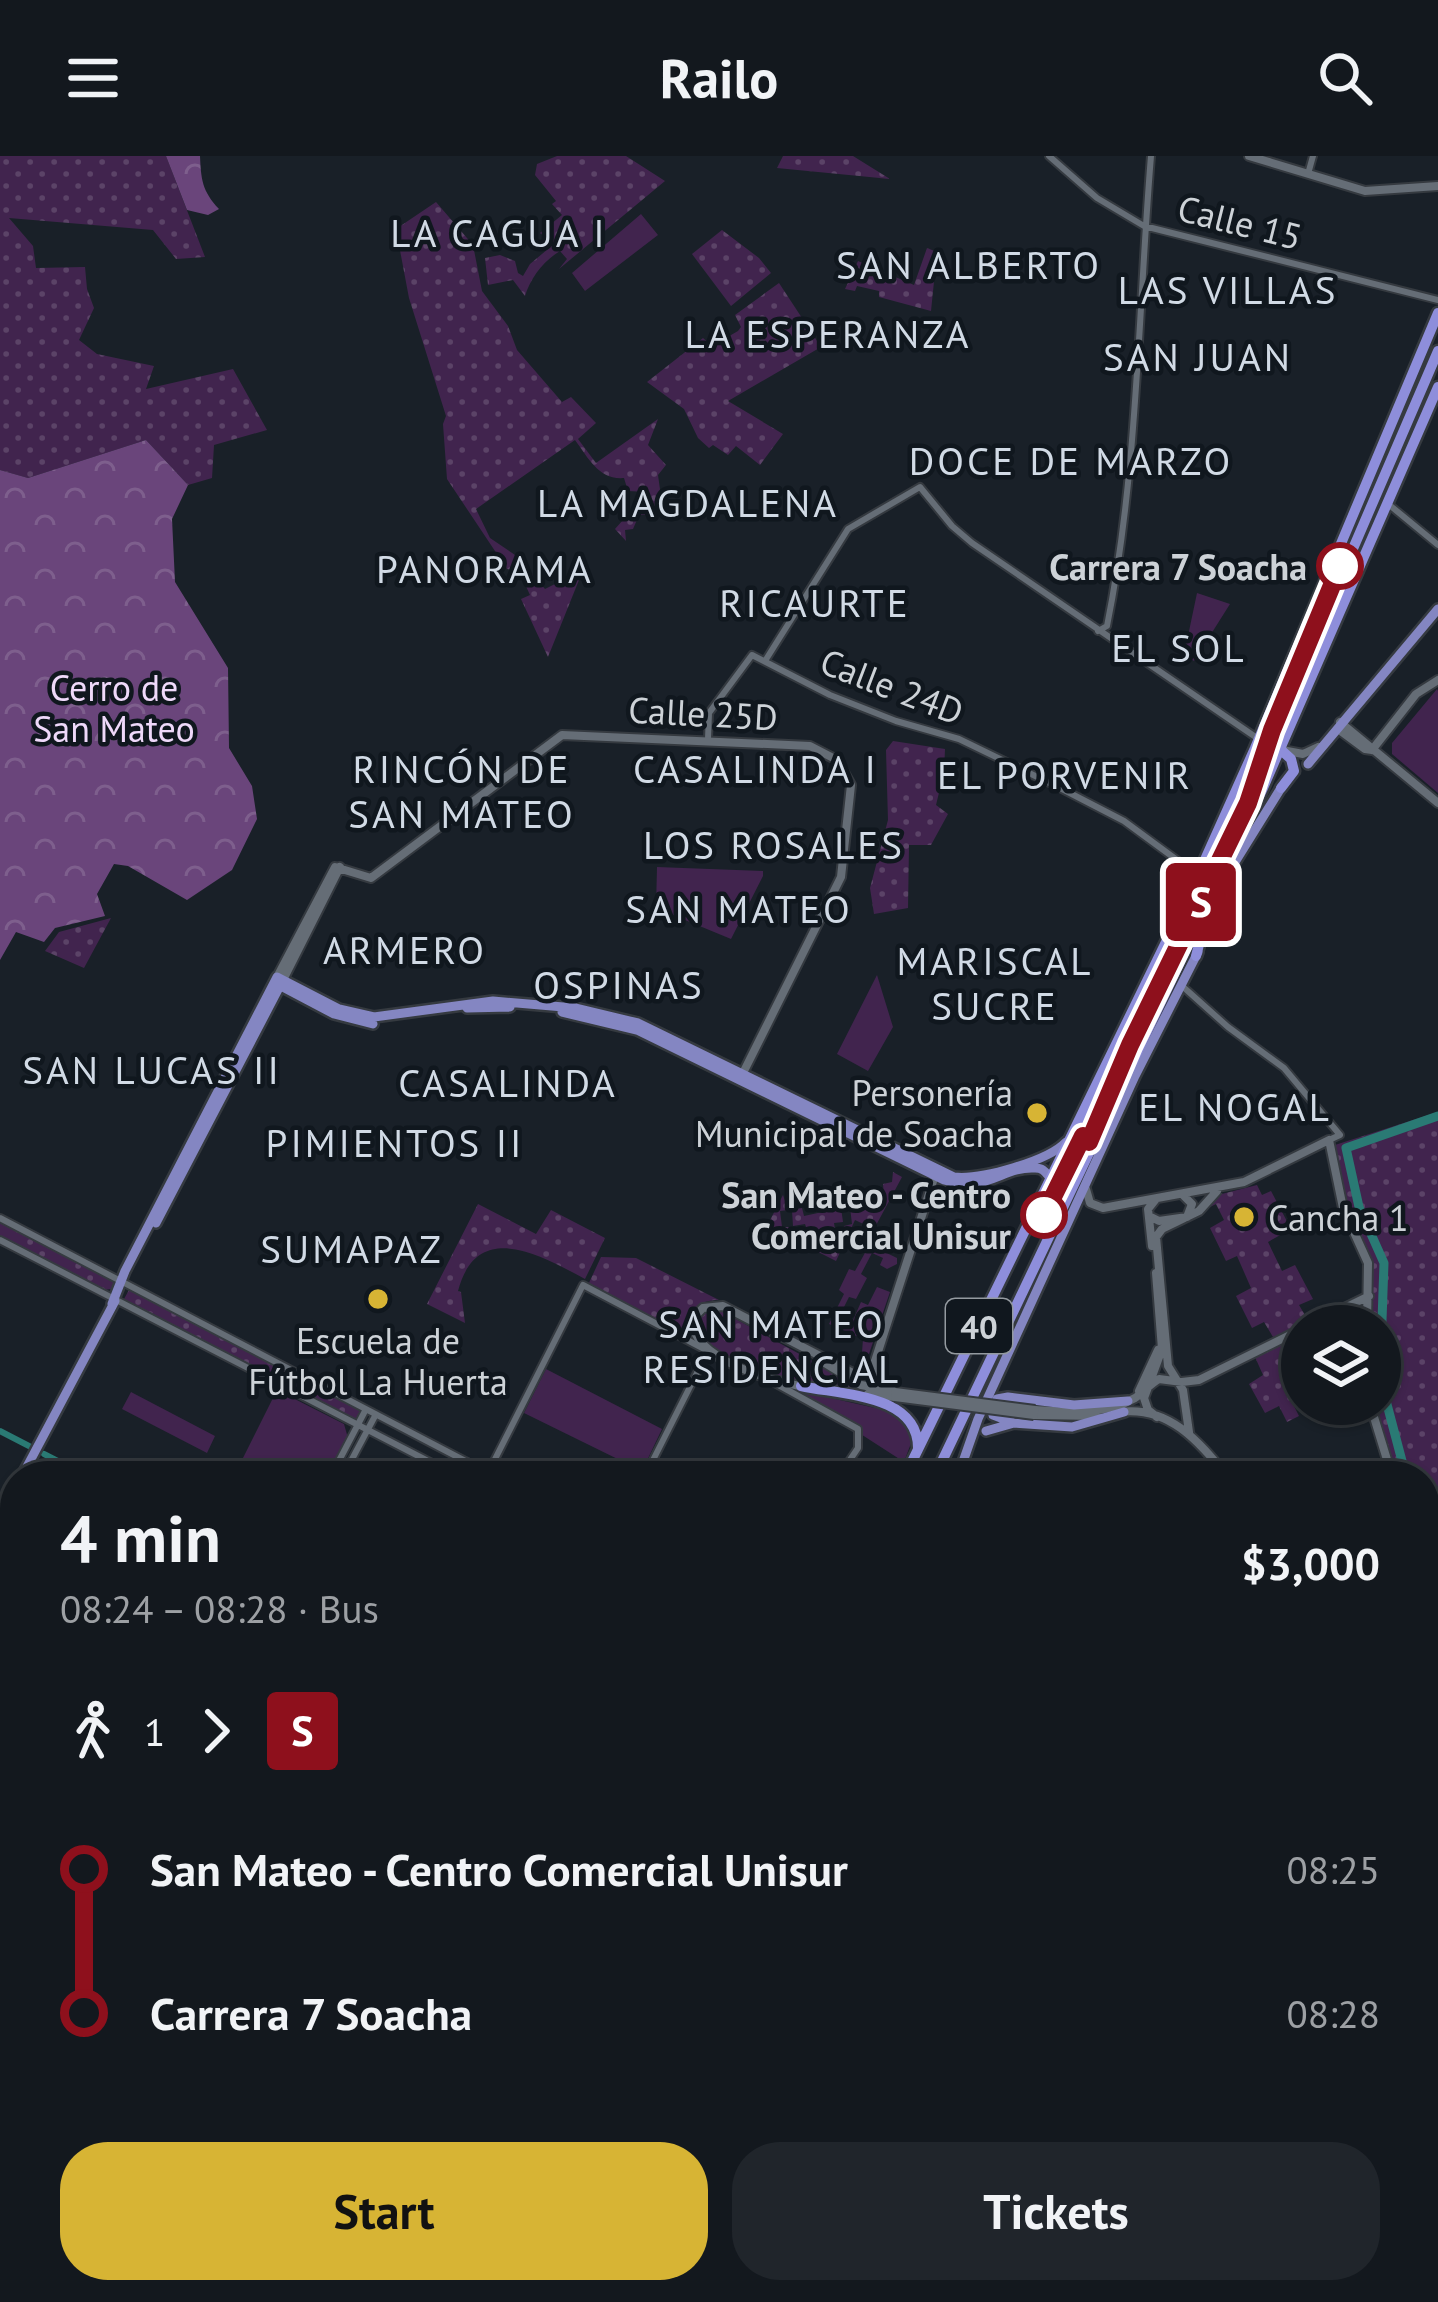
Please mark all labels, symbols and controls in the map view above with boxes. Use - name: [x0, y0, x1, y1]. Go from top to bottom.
- text: Railo: [660, 43, 778, 113]
- icon: menu: [60, 45, 126, 111]
- icon: search: [1312, 45, 1378, 111]
- street label: Calle 15: [1173, 184, 1307, 260]
- district label: LA CAGUA I: [390, 207, 608, 258]
- district label: SAN ALBERTO: [836, 239, 1102, 290]
- district label: LAS VILLAS: [1118, 264, 1338, 315]
- district label: LA ESPERANZA: [685, 308, 971, 359]
- district label: SAN JUAN: [1103, 331, 1293, 382]
- district label: DOCE DE MARZO: [909, 435, 1233, 486]
- district label: LA MAGDALENA: [537, 477, 839, 528]
- district label: PANORAMA: [376, 543, 594, 594]
- place label: Carrera 7 Soacha: [1049, 543, 1307, 590]
- marker: Carrera 7 Soacha: [1318, 544, 1362, 588]
- district label: RICAURTE: [719, 577, 911, 628]
- district label: EL SOL: [1111, 622, 1247, 673]
- street label: Calle 24D: [814, 637, 970, 735]
- park label: Cerro de San Mateo: [33, 664, 195, 752]
- street label: Calle 25D: [627, 686, 779, 740]
- district label: RINCÓN DE SAN MATEO: [348, 743, 576, 839]
- district label: CASALINDA I: [633, 743, 879, 794]
- district label: EL PORVENIR: [937, 749, 1193, 800]
- district label: LOS ROSALES: [643, 819, 905, 870]
- line badge: S: [1162, 863, 1240, 941]
- text: S: [1190, 874, 1212, 929]
- district label: SAN MATEO: [625, 883, 853, 934]
- district label: ARMERO: [323, 924, 487, 975]
- district label: MARISCAL SUCRE: [896, 935, 1094, 1031]
- district label: OSPINAS: [533, 959, 705, 1010]
- district label: SAN LUCAS II: [22, 1044, 282, 1095]
- district label: CASALINDA: [398, 1057, 618, 1108]
- place label: Personería Municipal de Soacha: [695, 1069, 1013, 1157]
- district label: EL NOGAL: [1138, 1081, 1332, 1132]
- marker: Personería Municipal de Soacha: [1024, 1100, 1050, 1126]
- district label: PIMIENTOS II: [266, 1117, 524, 1168]
- place label: San Mateo - Centro Comercial Unisur: [721, 1171, 1011, 1259]
- marker: San Mateo - Centro Comercial Unisur: [1022, 1193, 1066, 1237]
- place label: Cancha 1: [1268, 1194, 1409, 1241]
- marker: Cancha 1: [1231, 1204, 1257, 1230]
- district label: SUMAPAZ: [260, 1223, 444, 1274]
- marker: Escuela de Fútbol La Huerta: [365, 1286, 391, 1312]
- district label: SAN MATEO RESIDENCIAL: [643, 1298, 901, 1394]
- road number: 40: [946, 1299, 1012, 1353]
- map controls: [1281, 1305, 1401, 1425]
- button: layers: [1281, 1305, 1401, 1425]
- place label: Escuela de Fútbol La Huerta: [248, 1317, 508, 1405]
- text: 4 min: [60, 1495, 221, 1580]
- text: $3,000: [1241, 1534, 1380, 1592]
- text: 08:24 – 08:28 · Bus: [60, 1583, 379, 1634]
- icon: walk: [60, 1698, 126, 1764]
- icon: forward: [183, 1698, 249, 1764]
- text: S: [291, 1703, 314, 1758]
- text: 1: [144, 1706, 165, 1757]
- text: San Mateo - Centro Comercial Unisur: [150, 1840, 848, 1898]
- text: 08:25: [1286, 1844, 1380, 1895]
- text: Carrera 7 Soacha: [150, 1984, 472, 2042]
- text: 08:28: [1286, 1988, 1380, 2039]
- button: Start: [60, 2142, 708, 2280]
- button: Tickets: [732, 2142, 1380, 2280]

